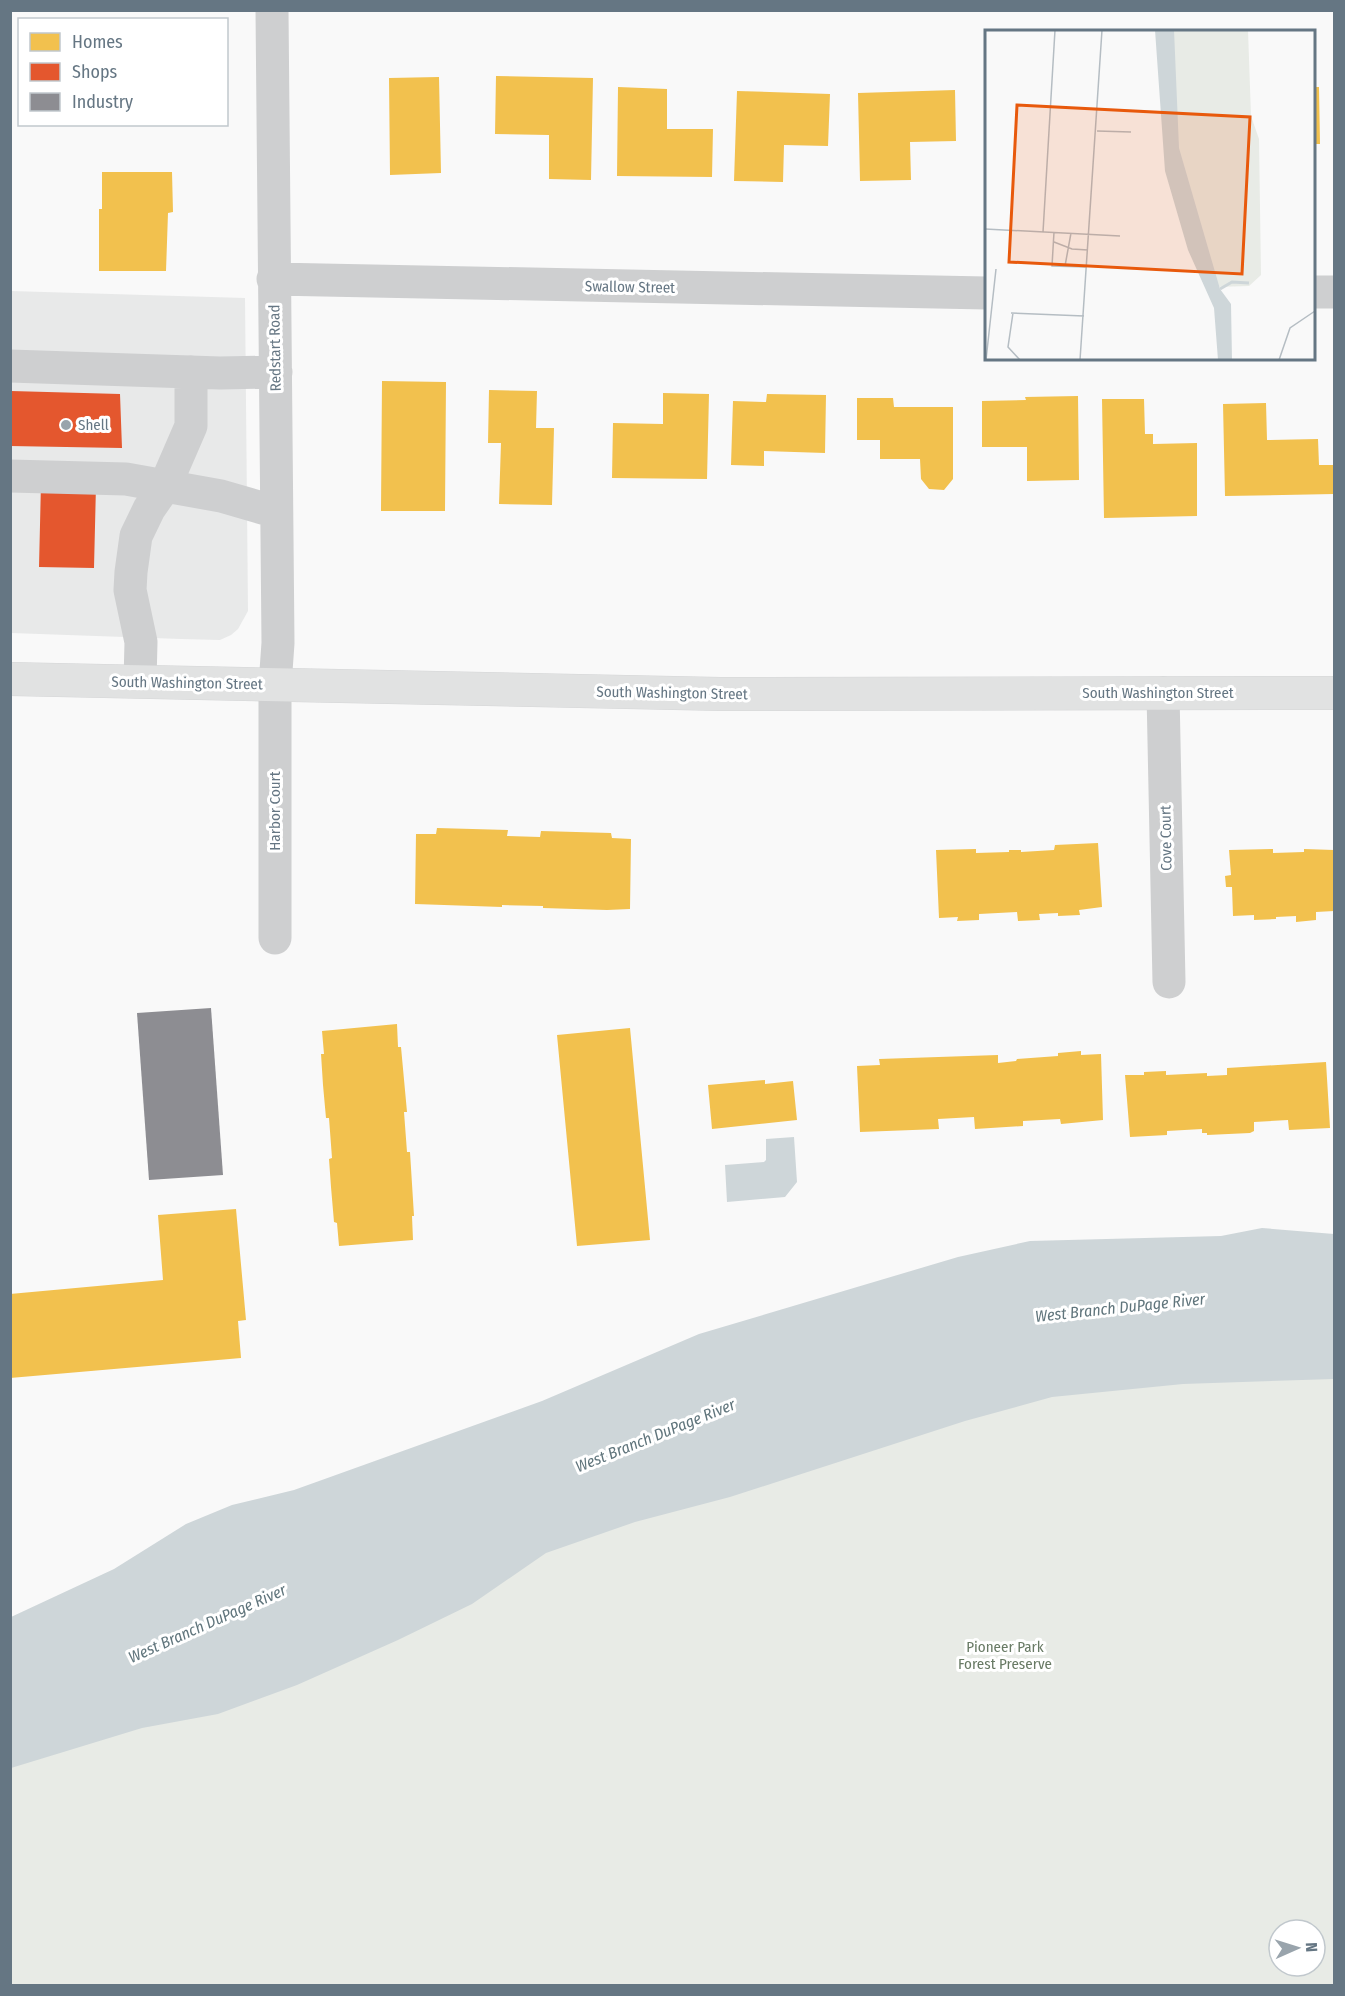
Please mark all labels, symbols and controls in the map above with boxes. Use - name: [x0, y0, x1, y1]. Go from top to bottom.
- legend: [18, 18, 228, 126]
- inset map: [985, 30, 1315, 360]
- text: Homes: [72, 31, 123, 53]
- text: Shops: [72, 61, 117, 83]
- text: Industry: [72, 91, 133, 113]
- street label: Swallow Street: [585, 277, 675, 297]
- street label: Redstart Road: [265, 304, 285, 392]
- place label: Shell: [78, 416, 109, 434]
- marker: Shell: [59, 418, 73, 432]
- street label: South Washington Street: [111, 673, 263, 693]
- street label: South Washington Street: [596, 683, 748, 703]
- street label: South Washington Street: [1082, 684, 1234, 702]
- street label: Harbor Court: [266, 771, 284, 851]
- street label: Cove Court: [1156, 805, 1176, 871]
- water label: West Branch DuPage River: [1034, 1289, 1206, 1326]
- water label: West Branch DuPage River: [573, 1395, 738, 1476]
- water label: West Branch DuPage River: [125, 1580, 289, 1667]
- park label: Pioneer Park Forest Preserve: [958, 1638, 1052, 1673]
- north arrow: [1267, 1918, 1327, 1978]
- text: N: [1302, 1942, 1321, 1953]

